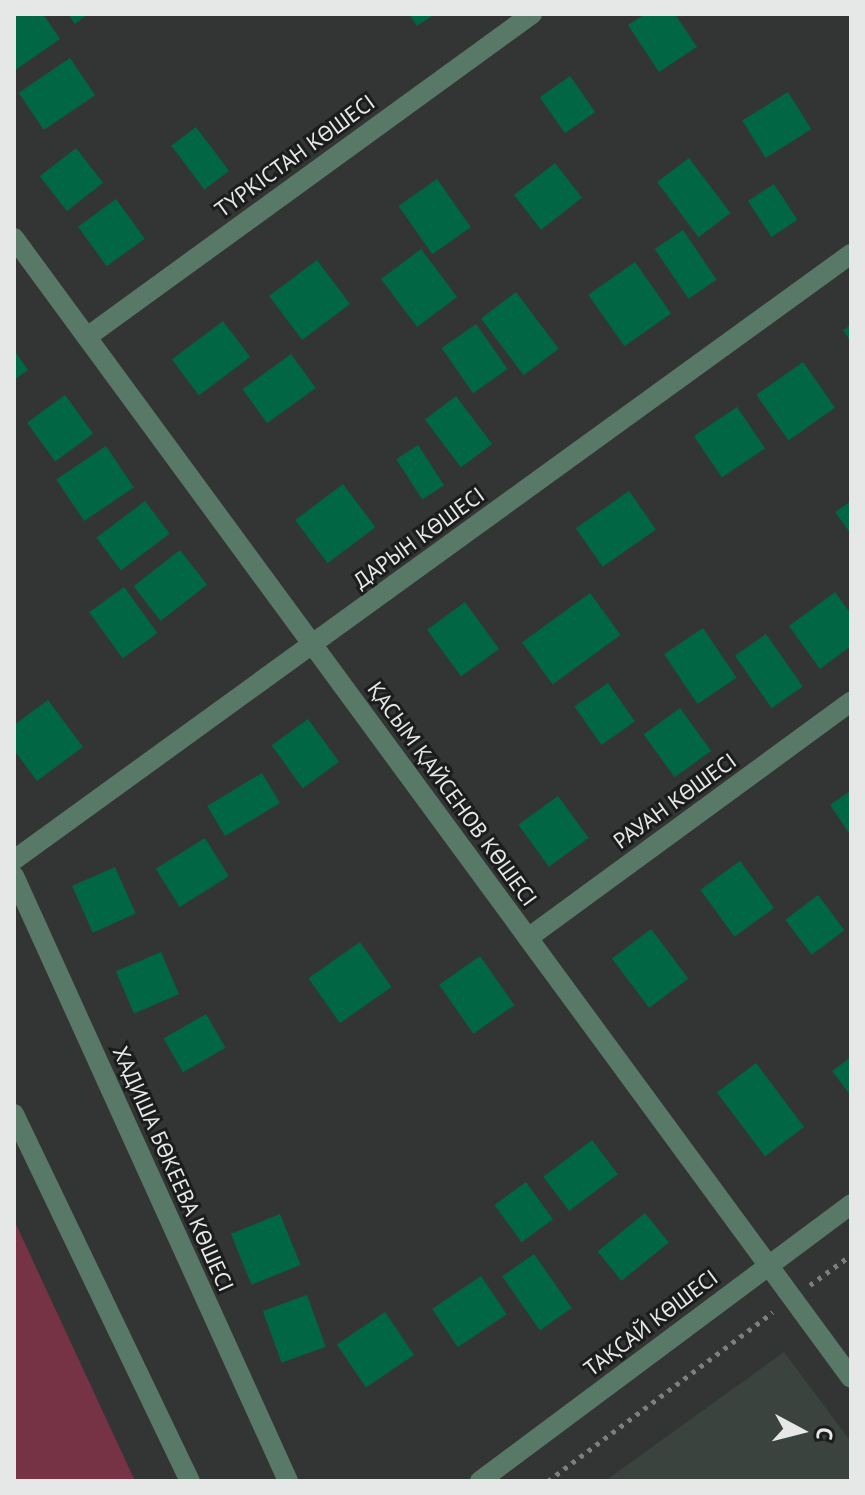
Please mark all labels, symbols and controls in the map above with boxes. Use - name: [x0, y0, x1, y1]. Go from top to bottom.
- street label: ТҮРКІСТАН КӨШЕСІ: [210, 89, 380, 223]
- street label: ДАРЫН КӨШЕСІ: [348, 482, 490, 594]
- street label: ҚАСЫМ ҚАЙСЕНОВ КӨШЕСІ: [362, 677, 542, 911]
- street label: РАУАН КӨШЕСІ: [608, 748, 742, 854]
- street label: ХАДИША БӨКЕЕВА КӨШЕСІ: [107, 1041, 239, 1297]
- street label: ТАҚСАЙ КӨШЕСІ: [579, 1264, 723, 1382]
- north arrow: [761, 1391, 841, 1471]
- text: С: [810, 1426, 839, 1442]

